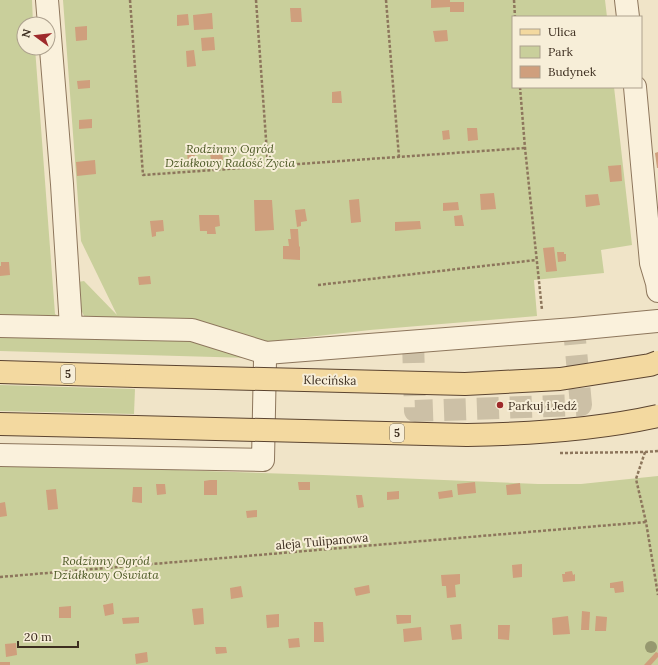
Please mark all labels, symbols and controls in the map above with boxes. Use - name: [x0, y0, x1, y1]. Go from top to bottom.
- north arrow: [16, 16, 56, 56]
- legend: [512, 16, 642, 88]
- text: Ulica: [548, 24, 576, 39]
- text: N: [18, 27, 34, 39]
- text: Park: [548, 44, 574, 59]
- text: Budynek: [548, 64, 597, 79]
- park label: Rodzinny Ogród Działkowy Radość Życia: [165, 141, 295, 170]
- road number: 5: [61, 365, 75, 383]
- street label: Klecińska: [303, 372, 357, 388]
- place label: Parkuj i Jedź: [508, 398, 577, 413]
- marker: Parkuj i Jedź: [495, 400, 505, 410]
- road number: 5: [390, 424, 404, 442]
- street label: aleja Tulipanowa: [275, 529, 369, 553]
- park label: Rodzinny Ogród Działkowy Oświata: [53, 553, 159, 582]
- scale bar: [18, 623, 78, 649]
- text: 20 m: [24, 629, 52, 644]

